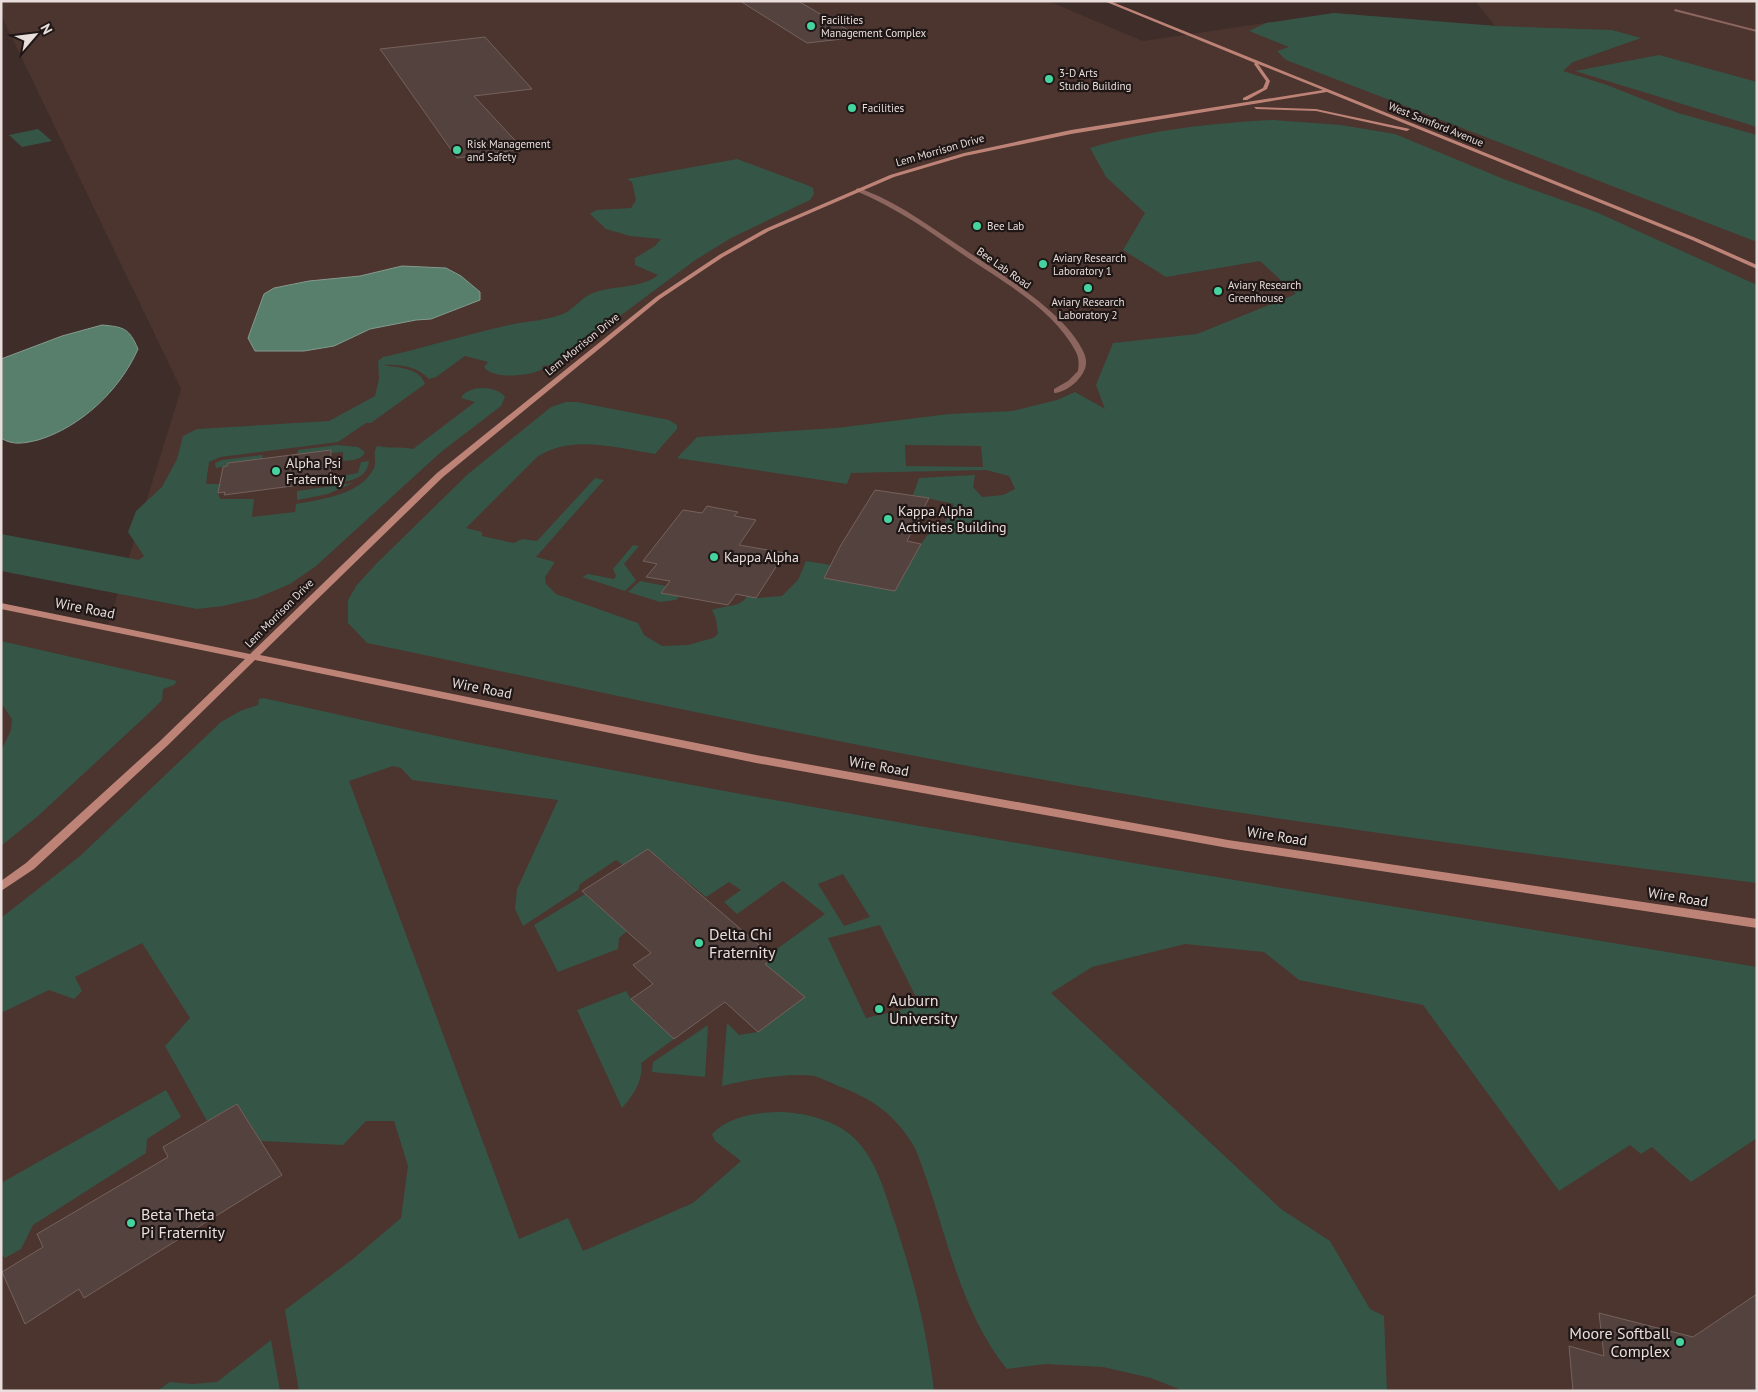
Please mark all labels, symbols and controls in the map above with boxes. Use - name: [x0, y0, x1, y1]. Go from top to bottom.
- north arrow: [10, 10, 60, 60]
- place label: Facilities Management Complex: [821, 13, 927, 40]
- marker: Facilities Management Complex: [805, 20, 817, 32]
- text: N: [36, 21, 57, 37]
- place label: 3-D Arts Studio Building: [1059, 66, 1132, 93]
- marker: 3-D Arts Studio Building: [1043, 73, 1055, 85]
- street label: West Samford Avenue: [1386, 98, 1486, 150]
- place label: Facilities: [862, 101, 904, 115]
- marker: Facilities: [846, 102, 858, 114]
- street label: Lem Morrison Drive: [894, 131, 986, 169]
- place label: Risk Management and Safety: [467, 137, 551, 164]
- marker: Risk Management and Safety: [451, 144, 463, 156]
- place label: Bee Lab: [987, 219, 1024, 233]
- marker: Bee Lab: [971, 220, 983, 232]
- street label: Bee Lab Road: [974, 244, 1034, 292]
- place label: Aviary Research Laboratory 1: [1053, 251, 1126, 278]
- marker: Aviary Research Laboratory 1: [1037, 258, 1049, 270]
- place label: Aviary Research Greenhouse: [1228, 278, 1301, 305]
- marker: Aviary Research Laboratory 2: [1082, 282, 1094, 294]
- marker: Aviary Research Greenhouse: [1212, 285, 1224, 297]
- place label: Aviary Research Laboratory 2: [1051, 295, 1125, 322]
- street label: Lem Morrison Drive: [542, 309, 622, 378]
- place label: Alpha Psi Fraternity: [286, 454, 345, 488]
- marker: Alpha Psi Fraternity: [270, 465, 282, 477]
- place label: Kappa Alpha Activities Building: [898, 502, 1007, 536]
- marker: Kappa Alpha Activities Building: [882, 513, 894, 525]
- place label: Kappa Alpha: [724, 548, 799, 566]
- marker: Kappa Alpha: [708, 551, 720, 563]
- street label: Lem Morrison Drive: [242, 575, 317, 650]
- street label: Wire Road: [54, 593, 116, 623]
- street label: Wire Road: [451, 673, 513, 703]
- street label: Wire Road: [848, 752, 910, 780]
- street label: Wire Road: [1246, 822, 1308, 850]
- street label: Wire Road: [1647, 883, 1709, 911]
- place label: Delta Chi Fraternity: [709, 924, 776, 962]
- marker: Delta Chi Fraternity: [693, 937, 705, 949]
- place label: Auburn University: [889, 990, 958, 1028]
- marker: Auburn University: [873, 1003, 885, 1015]
- place label: Beta Theta Pi Fraternity: [141, 1204, 225, 1242]
- marker: Beta Theta Pi Fraternity: [125, 1217, 137, 1229]
- place label: Moore Softball Complex: [1569, 1323, 1670, 1361]
- marker: Moore Softball Complex: [1674, 1336, 1686, 1348]

